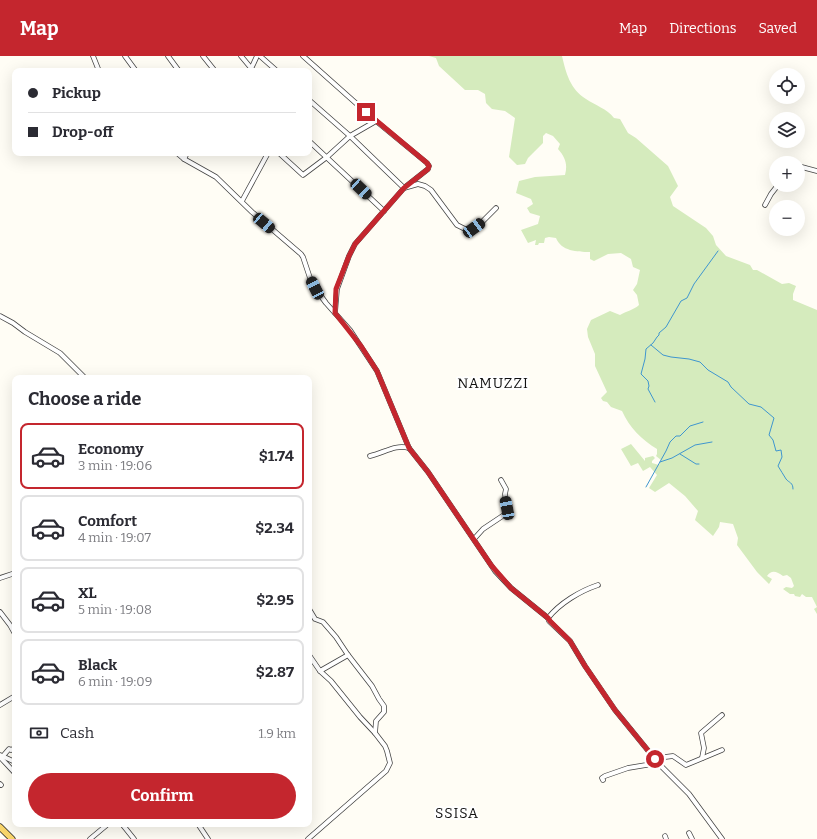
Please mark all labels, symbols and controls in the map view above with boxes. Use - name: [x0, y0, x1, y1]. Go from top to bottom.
- text: Map: [20, 17, 59, 40]
- text: Map: [619, 20, 647, 37]
- text: Directions: [669, 20, 737, 37]
- text: Saved: [759, 20, 797, 37]
- map controls: [769, 68, 805, 236]
- button: locate: [769, 68, 805, 104]
- text: Pickup: [52, 84, 101, 102]
- route end: [357, 103, 375, 121]
- button: layers: [769, 112, 805, 148]
- text: Drop-off: [52, 123, 113, 141]
- button: +: [769, 156, 805, 192]
- car: [348, 176, 374, 202]
- button: −: [769, 200, 805, 236]
- car: [251, 211, 277, 235]
- car: [461, 216, 487, 240]
- car: [304, 275, 326, 301]
- district label: NAMUZZI: [457, 375, 529, 392]
- text: Choose a ride: [28, 388, 141, 410]
- icon: car: [30, 438, 66, 474]
- text: Economy: [78, 440, 144, 458]
- text: $1.74: [259, 447, 294, 465]
- text: 3 min · 19:06: [78, 458, 152, 473]
- car: [499, 495, 515, 521]
- icon: car: [30, 510, 66, 546]
- text: Comfort: [78, 512, 137, 530]
- text: $2.34: [255, 519, 294, 537]
- text: 4 min · 19:07: [78, 530, 151, 545]
- icon: car: [30, 582, 66, 618]
- text: XL: [78, 584, 97, 602]
- text: $2.95: [256, 591, 294, 609]
- text: 5 min · 19:08: [78, 602, 152, 617]
- icon: car: [30, 654, 66, 690]
- text: Black: [78, 656, 117, 674]
- text: $2.87: [256, 663, 294, 681]
- text: 6 min · 19:09: [78, 674, 152, 689]
- icon: cash: [28, 722, 50, 744]
- text: Cash: [60, 724, 94, 742]
- text: 1.9 km: [258, 726, 296, 741]
- route start: [646, 750, 664, 768]
- button: Confirm: [28, 773, 296, 819]
- district label: SSISA: [435, 805, 479, 822]

